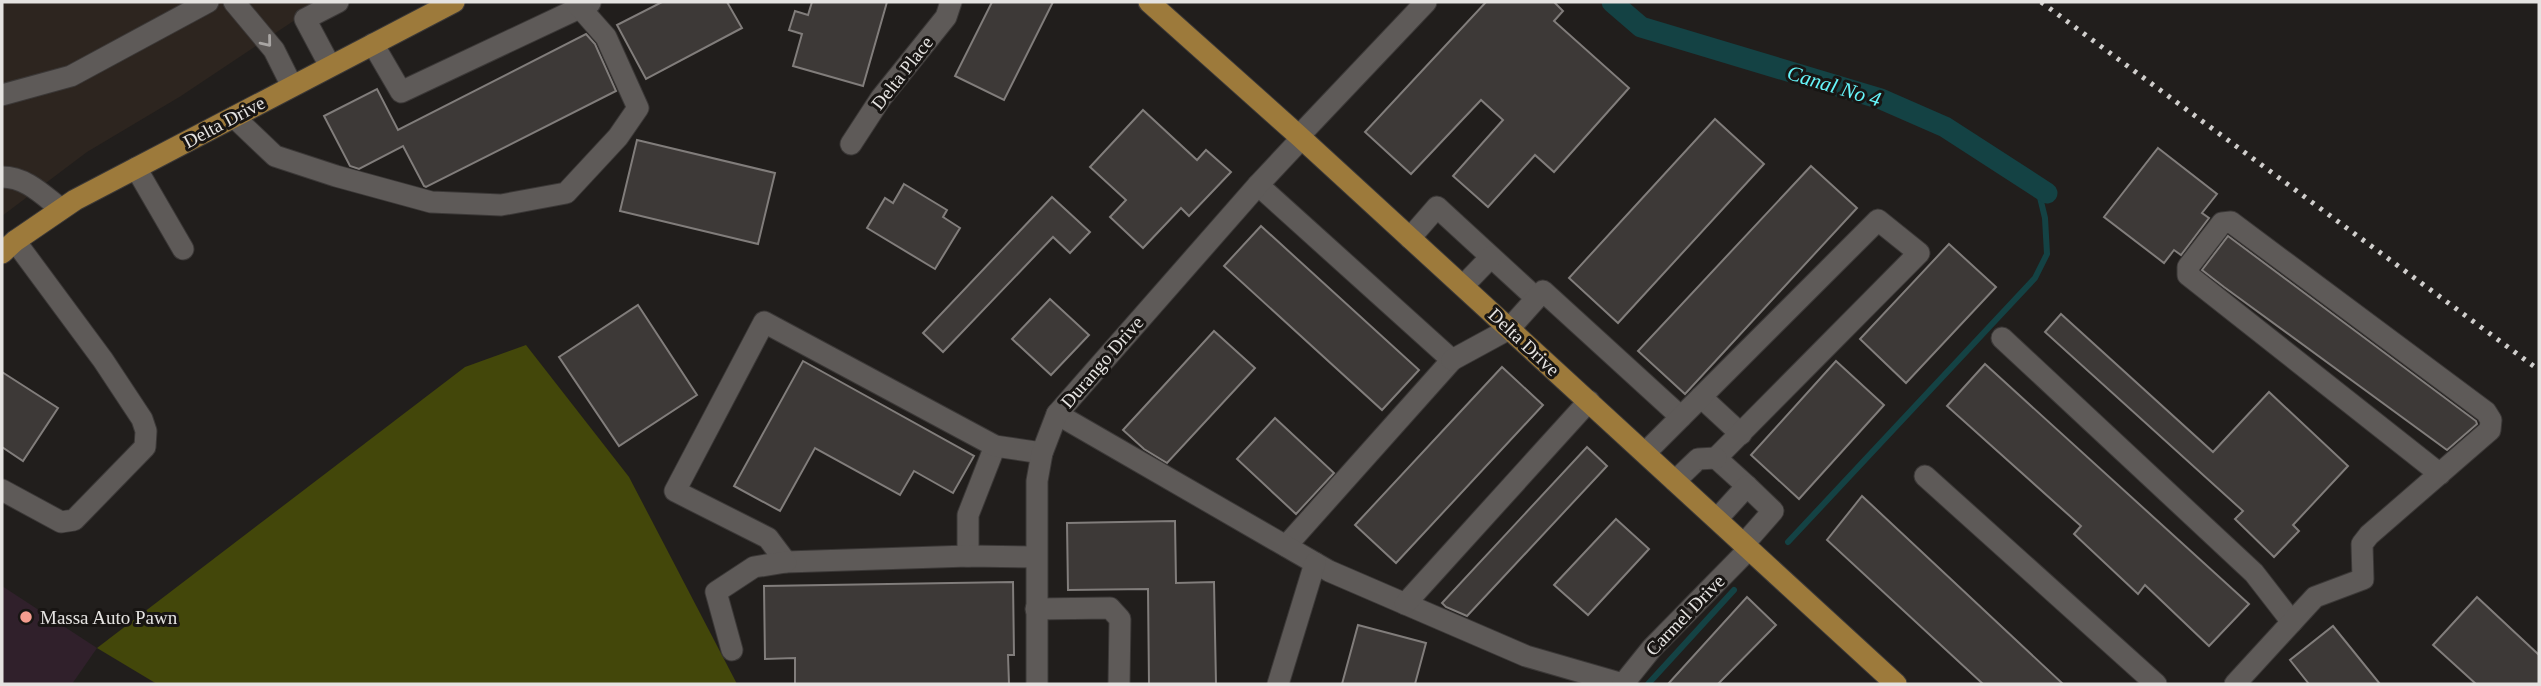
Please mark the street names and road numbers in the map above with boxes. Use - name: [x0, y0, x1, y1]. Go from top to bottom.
- street label: Delta Place: [867, 32, 937, 114]
- street label: Delta Drive: [180, 92, 268, 152]
- street label: Delta Drive: [1484, 304, 1564, 380]
- street label: Durango Drive: [1057, 312, 1147, 412]
- street label: Carmel Drive: [1641, 570, 1729, 660]

